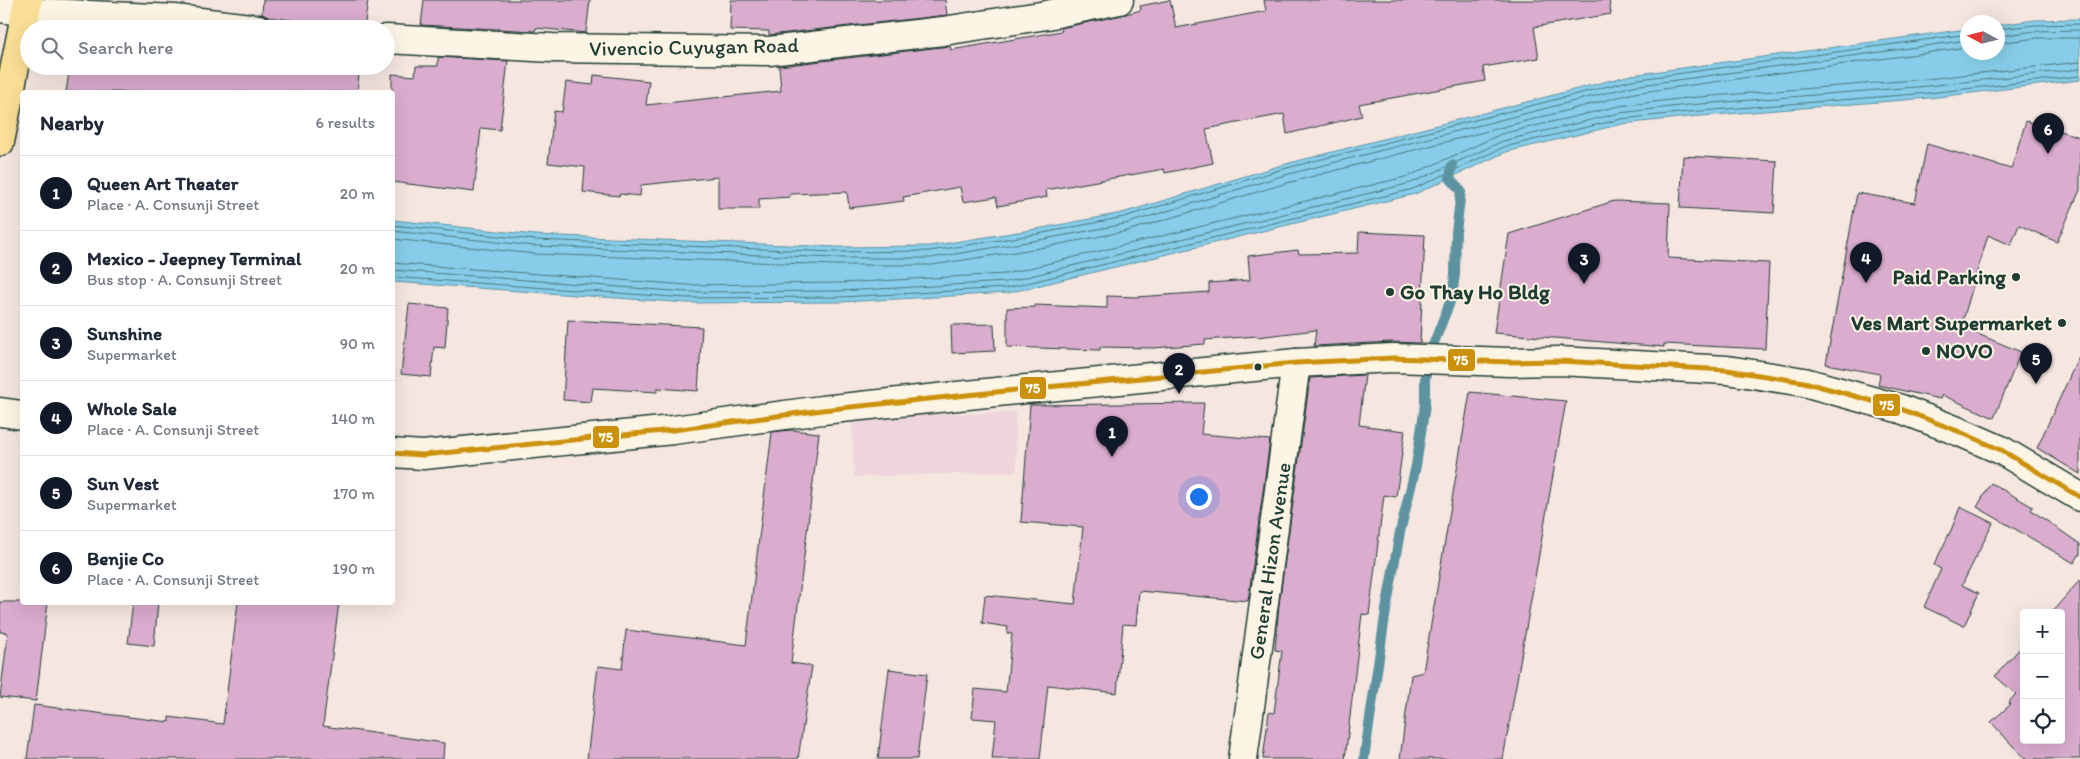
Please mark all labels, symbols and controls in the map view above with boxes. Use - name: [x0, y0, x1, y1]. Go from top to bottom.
- north arrow: [1960, 15, 2005, 60]
- search box: [20, 20, 395, 75]
- street label: Vivencio Cuyugan Road: [589, 32, 800, 61]
- icon: search: [38, 34, 66, 62]
- text: Search here: [78, 36, 173, 59]
- text: Nearby: [40, 110, 104, 135]
- text: 6 results: [315, 113, 375, 132]
- pin: 6: [2032, 113, 2064, 154]
- text: Queen Art Theater: [87, 172, 238, 195]
- text: 1: [52, 184, 60, 203]
- text: 20 m: [340, 184, 375, 203]
- text: Place · A. Consunji Street: [87, 195, 259, 214]
- pin: 4: [1850, 242, 1882, 283]
- pin: 3: [1568, 243, 1600, 284]
- text: Mexico - Jeepney Terminal: [87, 247, 301, 270]
- text: 2: [52, 259, 60, 278]
- text: 20 m: [340, 259, 375, 278]
- place label: Paid Parking: [1892, 264, 2006, 290]
- text: Bus stop · A. Consunji Street: [87, 270, 282, 289]
- marker: Paid Parking: [2010, 271, 2022, 283]
- place label: Go Thay Ho Bldg: [1400, 279, 1550, 305]
- marker: Go Thay Ho Bldg: [1384, 286, 1396, 298]
- place label: Ves Mart Supermarket: [1851, 310, 2052, 336]
- marker: Ves Mart Supermarket: [2056, 317, 2068, 329]
- text: Sunshine: [87, 322, 162, 345]
- text: 3: [52, 334, 60, 353]
- text: 90 m: [340, 334, 375, 353]
- place label: NOVO: [1936, 338, 1993, 363]
- pin: 5: [2020, 343, 2052, 384]
- text: Supermarket: [87, 345, 177, 364]
- marker: NOVO: [1920, 345, 1932, 357]
- line badge: 75: [1447, 348, 1476, 372]
- text: 75: [1453, 352, 1469, 369]
- pin: 2: [1163, 353, 1195, 394]
- unlabelled marker: [1253, 362, 1263, 372]
- line badge: 75: [1019, 376, 1047, 400]
- text: 75: [1025, 380, 1041, 397]
- line badge: 75: [1872, 393, 1901, 417]
- text: Whole Sale: [87, 397, 177, 420]
- text: 75: [1879, 397, 1895, 414]
- text: 4: [51, 409, 61, 428]
- text: 140 m: [331, 409, 375, 428]
- pin: 1: [1096, 416, 1128, 457]
- text: Place · A. Consunji Street: [87, 420, 259, 439]
- line badge: 75: [592, 425, 620, 449]
- text: 75: [598, 429, 614, 446]
- street label: General Hizon Avenue: [1243, 461, 1296, 661]
- text: Sun Vest: [87, 472, 159, 495]
- text: 5: [52, 484, 60, 503]
- text: 170 m: [333, 484, 375, 503]
- your location: [1186, 484, 1212, 510]
- text: Supermarket: [87, 495, 177, 514]
- text: Benjie Co: [87, 547, 164, 570]
- text: 6: [52, 559, 60, 578]
- text: 190 m: [332, 559, 375, 578]
- text: Place · A. Consunji Street: [87, 570, 259, 589]
- map controls: [2020, 609, 2065, 744]
- button: +: [2020, 609, 2065, 654]
- button: −: [2020, 654, 2065, 699]
- button: locate: [2020, 699, 2065, 744]

